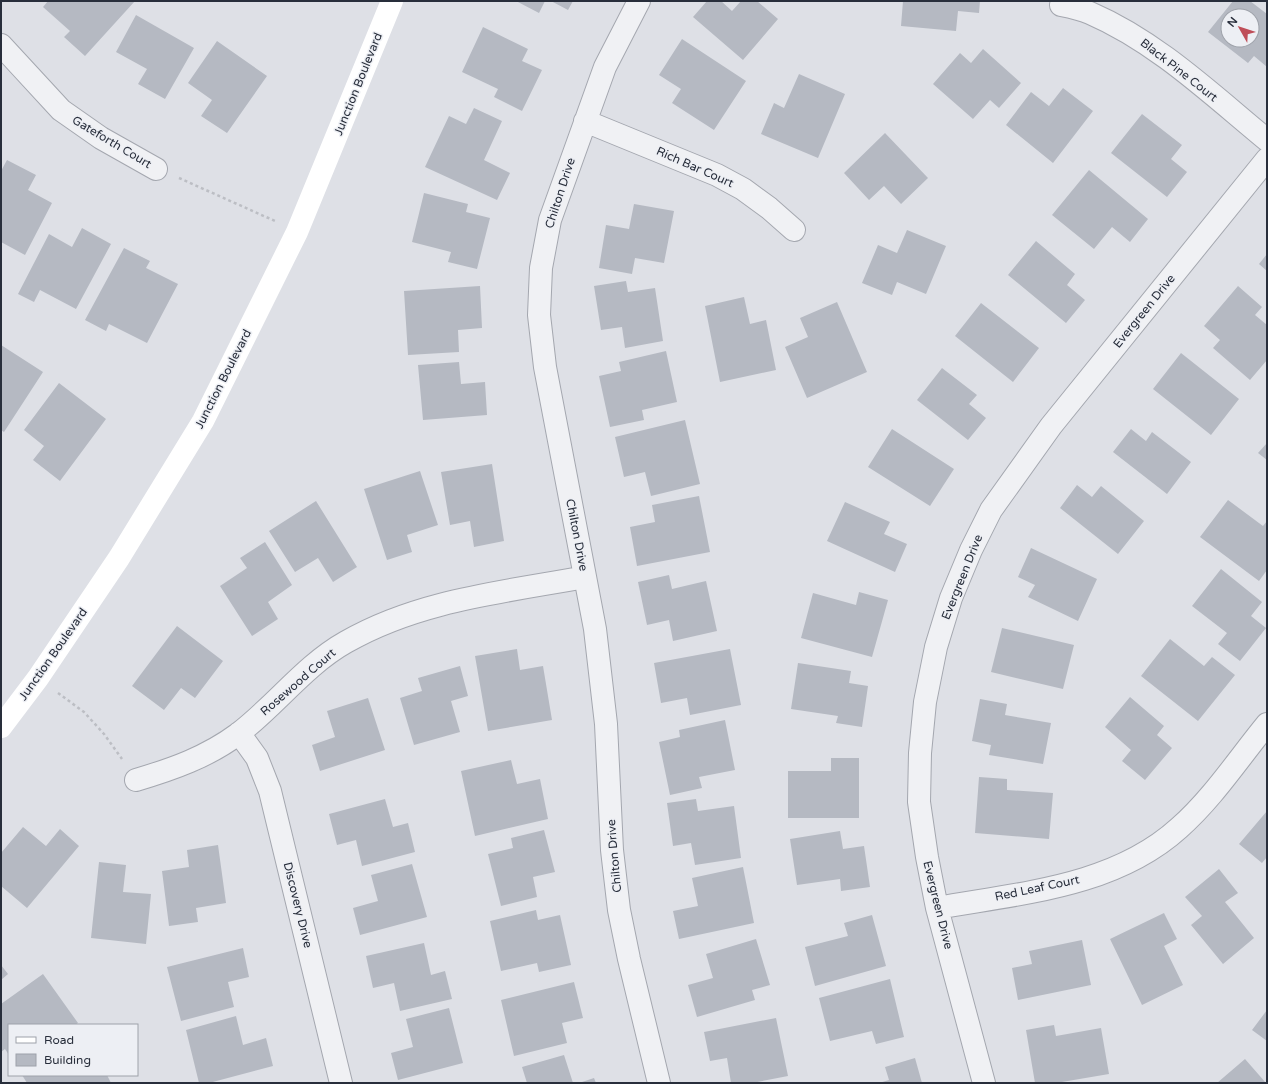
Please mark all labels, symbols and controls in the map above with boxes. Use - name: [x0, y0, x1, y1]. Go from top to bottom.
- north arrow: [1220, 8, 1260, 48]
- text: N: [1225, 14, 1240, 30]
- street label: Junction Boulevard: [331, 31, 385, 137]
- street label: Black Pine Court: [1138, 36, 1221, 105]
- street label: Gateforth Court: [70, 113, 155, 171]
- street label: Rich Bar Court: [654, 144, 736, 190]
- street label: Chilton Drive: [542, 156, 578, 230]
- street label: Evergreen Drive: [1110, 271, 1178, 351]
- street label: Junction Boulevard: [192, 327, 254, 431]
- street label: Chilton Drive: [563, 498, 591, 573]
- street label: Evergreen Drive: [939, 532, 986, 622]
- street label: Junction Boulevard: [16, 605, 90, 703]
- street label: Rosewood Court: [258, 645, 339, 718]
- street label: Chilton Drive: [604, 819, 624, 893]
- street label: Evergreen Drive: [920, 859, 956, 951]
- street label: Discovery Drive: [281, 861, 315, 950]
- street label: Red Leaf Court: [993, 872, 1081, 904]
- legend: [8, 1024, 138, 1076]
- text: Road: [44, 1033, 74, 1047]
- text: Building: [44, 1053, 91, 1067]

